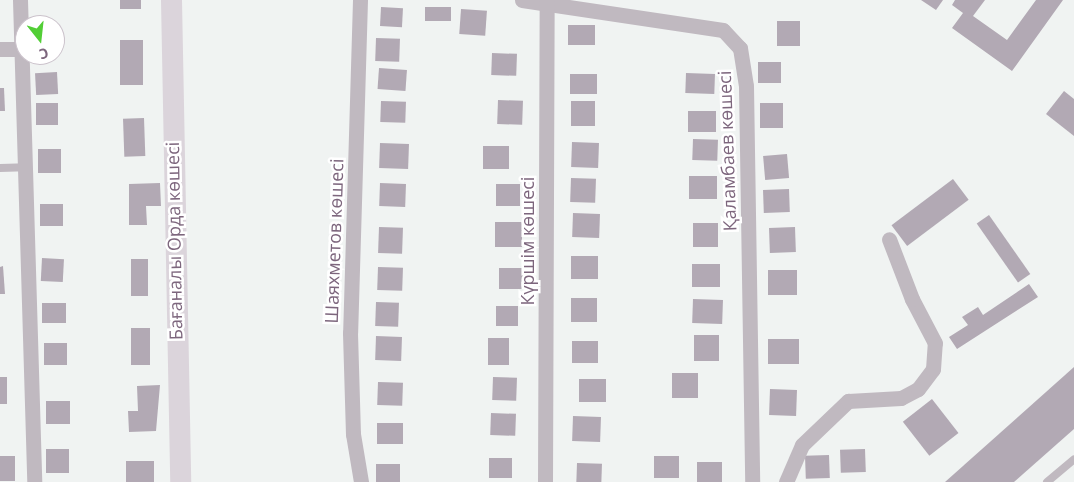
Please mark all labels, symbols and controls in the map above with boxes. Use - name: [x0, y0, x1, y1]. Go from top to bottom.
- north arrow: [15, 15, 65, 65]
- text: С: [37, 44, 51, 64]
- street label: Қаламбаев көшесі: [713, 70, 741, 232]
- street label: Бағаналы Орда көшесі: [161, 142, 187, 340]
- street label: Шаяхметов көшесі: [320, 158, 348, 324]
- street label: Күршім көшесі: [516, 177, 538, 305]

